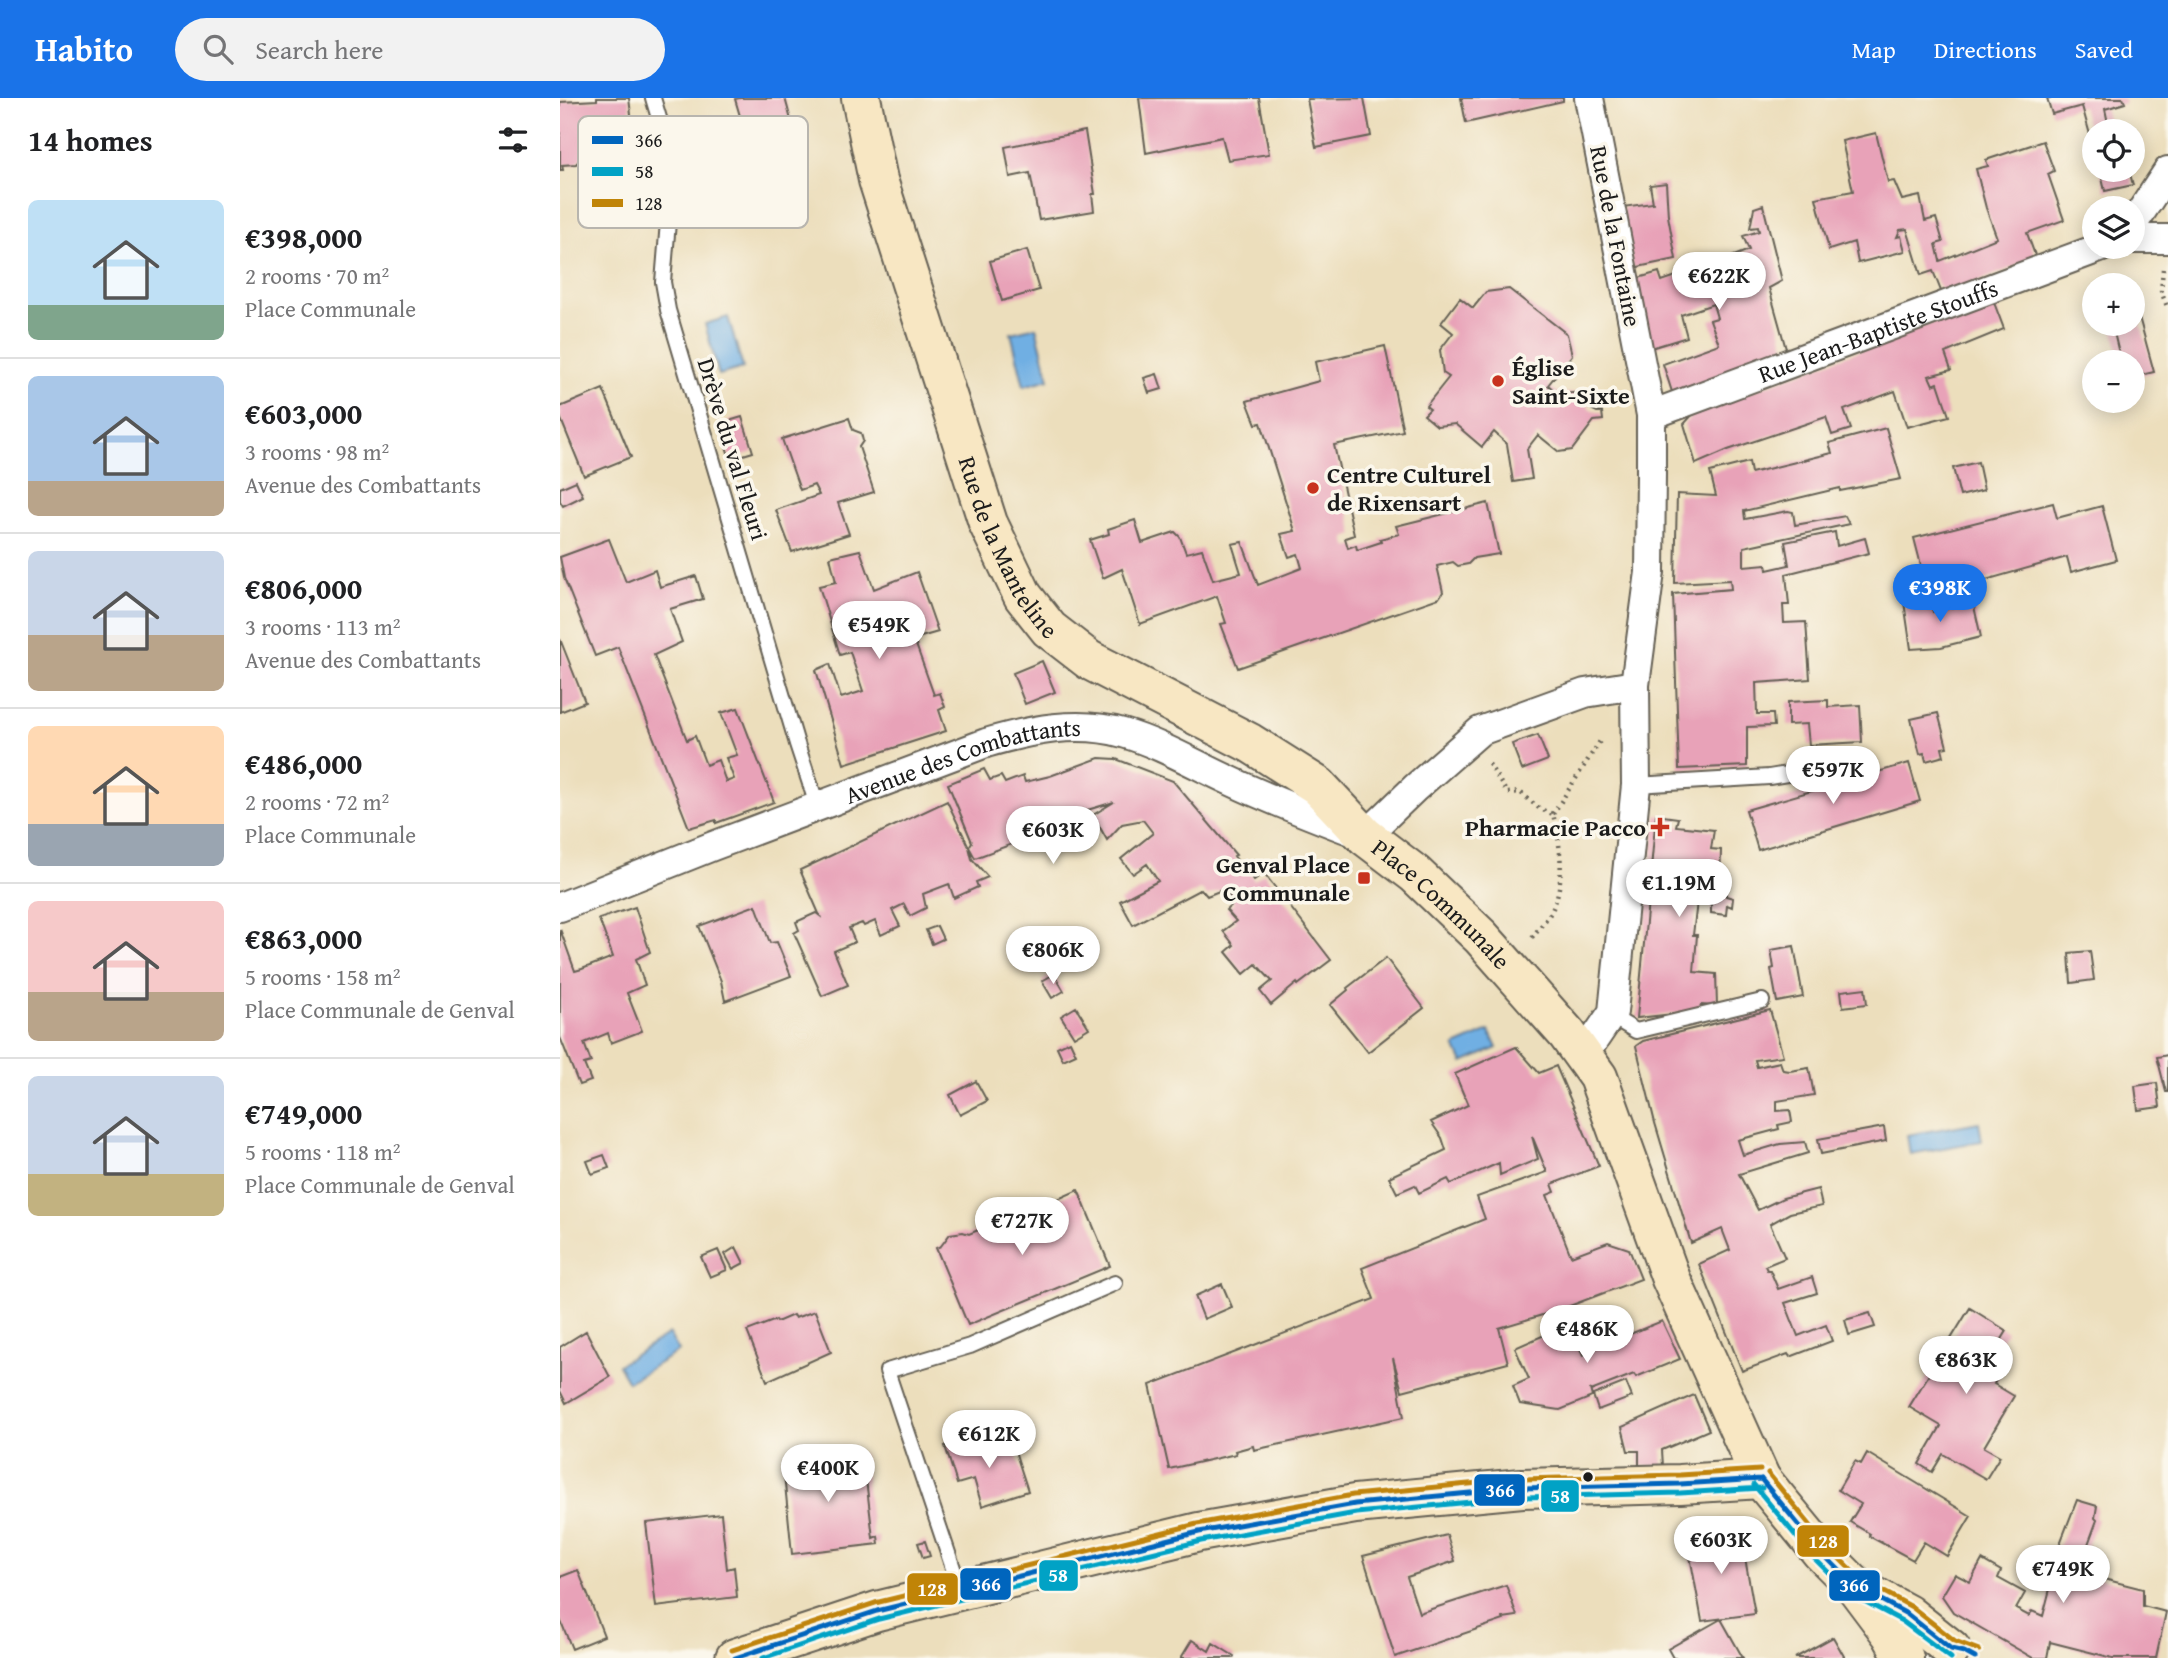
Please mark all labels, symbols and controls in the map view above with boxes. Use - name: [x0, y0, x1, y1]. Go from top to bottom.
- search box: [175, 18, 665, 81]
- text: Habito: [35, 25, 133, 73]
- icon: search: [199, 30, 237, 68]
- text: Search here: [255, 30, 383, 69]
- text: Map: [1852, 32, 1896, 67]
- text: Directions: [1934, 32, 2037, 67]
- text: Saved: [2075, 32, 2133, 67]
- legend: [578, 116, 808, 228]
- text: 14 homes: [28, 118, 153, 162]
- map controls: [2082, 119, 2145, 413]
- button: locate: [2082, 119, 2145, 182]
- icon: filters: [494, 121, 532, 159]
- text: 366: [635, 126, 662, 154]
- street label: Rue de la Fontaine: [1581, 142, 1651, 330]
- text: 58: [635, 157, 653, 185]
- text: 128: [635, 189, 662, 217]
- button: layers: [2082, 196, 2145, 259]
- text: €398,000: [245, 215, 362, 259]
- icon: home: [84, 228, 168, 312]
- pin: €622K: [1670, 252, 1768, 312]
- text: €622K: [1688, 258, 1750, 291]
- text: 2 rooms · 70 m²: [245, 259, 389, 292]
- street label: Rue Jean-Baptiste Stouffs: [1753, 270, 2003, 391]
- button: +: [2082, 273, 2145, 336]
- text: Place Communale: [245, 292, 416, 325]
- place label: Église Saint-Sixte: [1512, 350, 1630, 413]
- button: −: [2082, 350, 2145, 413]
- street label: Drève du val Fleuri: [689, 354, 777, 545]
- marker: Église Saint-Sixte: [1490, 373, 1506, 389]
- text: €603,000: [245, 391, 362, 435]
- icon: home: [84, 404, 168, 488]
- text: 3 rooms · 98 m²: [245, 435, 389, 468]
- street label: Rue de la Manteline: [950, 452, 1065, 647]
- place label: Centre Culturel de Rixensart: [1327, 457, 1491, 520]
- text: Avenue des Combattants: [245, 468, 481, 501]
- marker: Centre Culturel de Rixensart: [1305, 480, 1321, 496]
- pin: €398K: [1891, 564, 1989, 624]
- text: €806,000: [245, 566, 362, 610]
- text: €398K: [1909, 570, 1971, 603]
- icon: home: [84, 579, 168, 663]
- pin: €549K: [830, 602, 928, 661]
- text: €549K: [848, 607, 910, 640]
- text: 3 rooms · 113 m²: [245, 610, 400, 643]
- text: Avenue des Combattants: [245, 643, 481, 676]
- street label: Avenue des Combattants: [840, 709, 1081, 812]
- text: €486,000: [245, 741, 362, 785]
- pin: €597K: [1784, 746, 1882, 806]
- text: €597K: [1802, 752, 1864, 785]
- icon: home: [84, 754, 168, 838]
- text: 2 rooms · 72 m²: [245, 785, 389, 818]
- pin: €603K: [1004, 806, 1102, 866]
- place label: Pharmacie Pacco: [1465, 810, 1646, 845]
- text: €603K: [1022, 812, 1084, 845]
- text: Place Communale: [245, 818, 416, 851]
- marker: Pharmacie Pacco: [1652, 819, 1668, 835]
- street label: Place Communale: [1365, 830, 1519, 977]
- place label: Genval Place Communale: [1216, 847, 1350, 910]
- pin: €1.19M: [1622, 860, 1736, 919]
- text: €1.19M: [1642, 865, 1716, 898]
- marker: Genval Place Communale: [1356, 870, 1372, 886]
- text: €863,000: [245, 916, 362, 960]
- pin: €806K: [1004, 926, 1102, 986]
- icon: home: [84, 929, 168, 1013]
- text: €806K: [1022, 932, 1084, 965]
- text: 5 rooms · 158 m²: [245, 960, 400, 993]
- text: Place Communale de Genval: [245, 993, 515, 1026]
- text: €749,000: [245, 1091, 362, 1135]
- icon: home: [84, 1104, 168, 1188]
- text: 5 rooms · 118 m²: [245, 1135, 400, 1168]
- text: Place Communale de Genval: [245, 1168, 515, 1201]
- pin: €727K: [973, 1198, 1071, 1257]
- text: €727K: [991, 1203, 1053, 1236]
- pin: €486K: [1538, 1306, 1636, 1365]
- text: €486K: [1556, 1311, 1618, 1344]
- pin: €863K: [1917, 1336, 2015, 1396]
- text: €863K: [1935, 1342, 1997, 1375]
- pin: €612K: [940, 1410, 1038, 1470]
- text: €612K: [958, 1416, 1020, 1449]
- pin: €400K: [779, 1444, 877, 1504]
- text: €400K: [797, 1450, 859, 1483]
- unlabelled marker: [1581, 1470, 1595, 1484]
- line badge: 366: [1473, 1473, 1526, 1507]
- text: 366: [1485, 1476, 1515, 1504]
- line badge: 58: [1540, 1479, 1580, 1513]
- text: 58: [1550, 1482, 1570, 1510]
- pin: €603K: [1672, 1516, 1770, 1576]
- text: €603K: [1690, 1522, 1752, 1555]
- line badge: 128: [1796, 1524, 1850, 1558]
- text: 128: [1808, 1527, 1838, 1555]
- pin: €749K: [2014, 1546, 2112, 1605]
- text: €749K: [2032, 1551, 2094, 1584]
- line badge: 58: [1038, 1559, 1079, 1592]
- text: 58: [1048, 1561, 1068, 1589]
- line badge: 366: [959, 1567, 1012, 1601]
- line badge: 366: [1828, 1569, 1881, 1602]
- text: 366: [971, 1570, 1001, 1598]
- text: 366: [1839, 1571, 1869, 1599]
- line badge: 128: [906, 1572, 959, 1606]
- text: 128: [917, 1575, 947, 1603]

